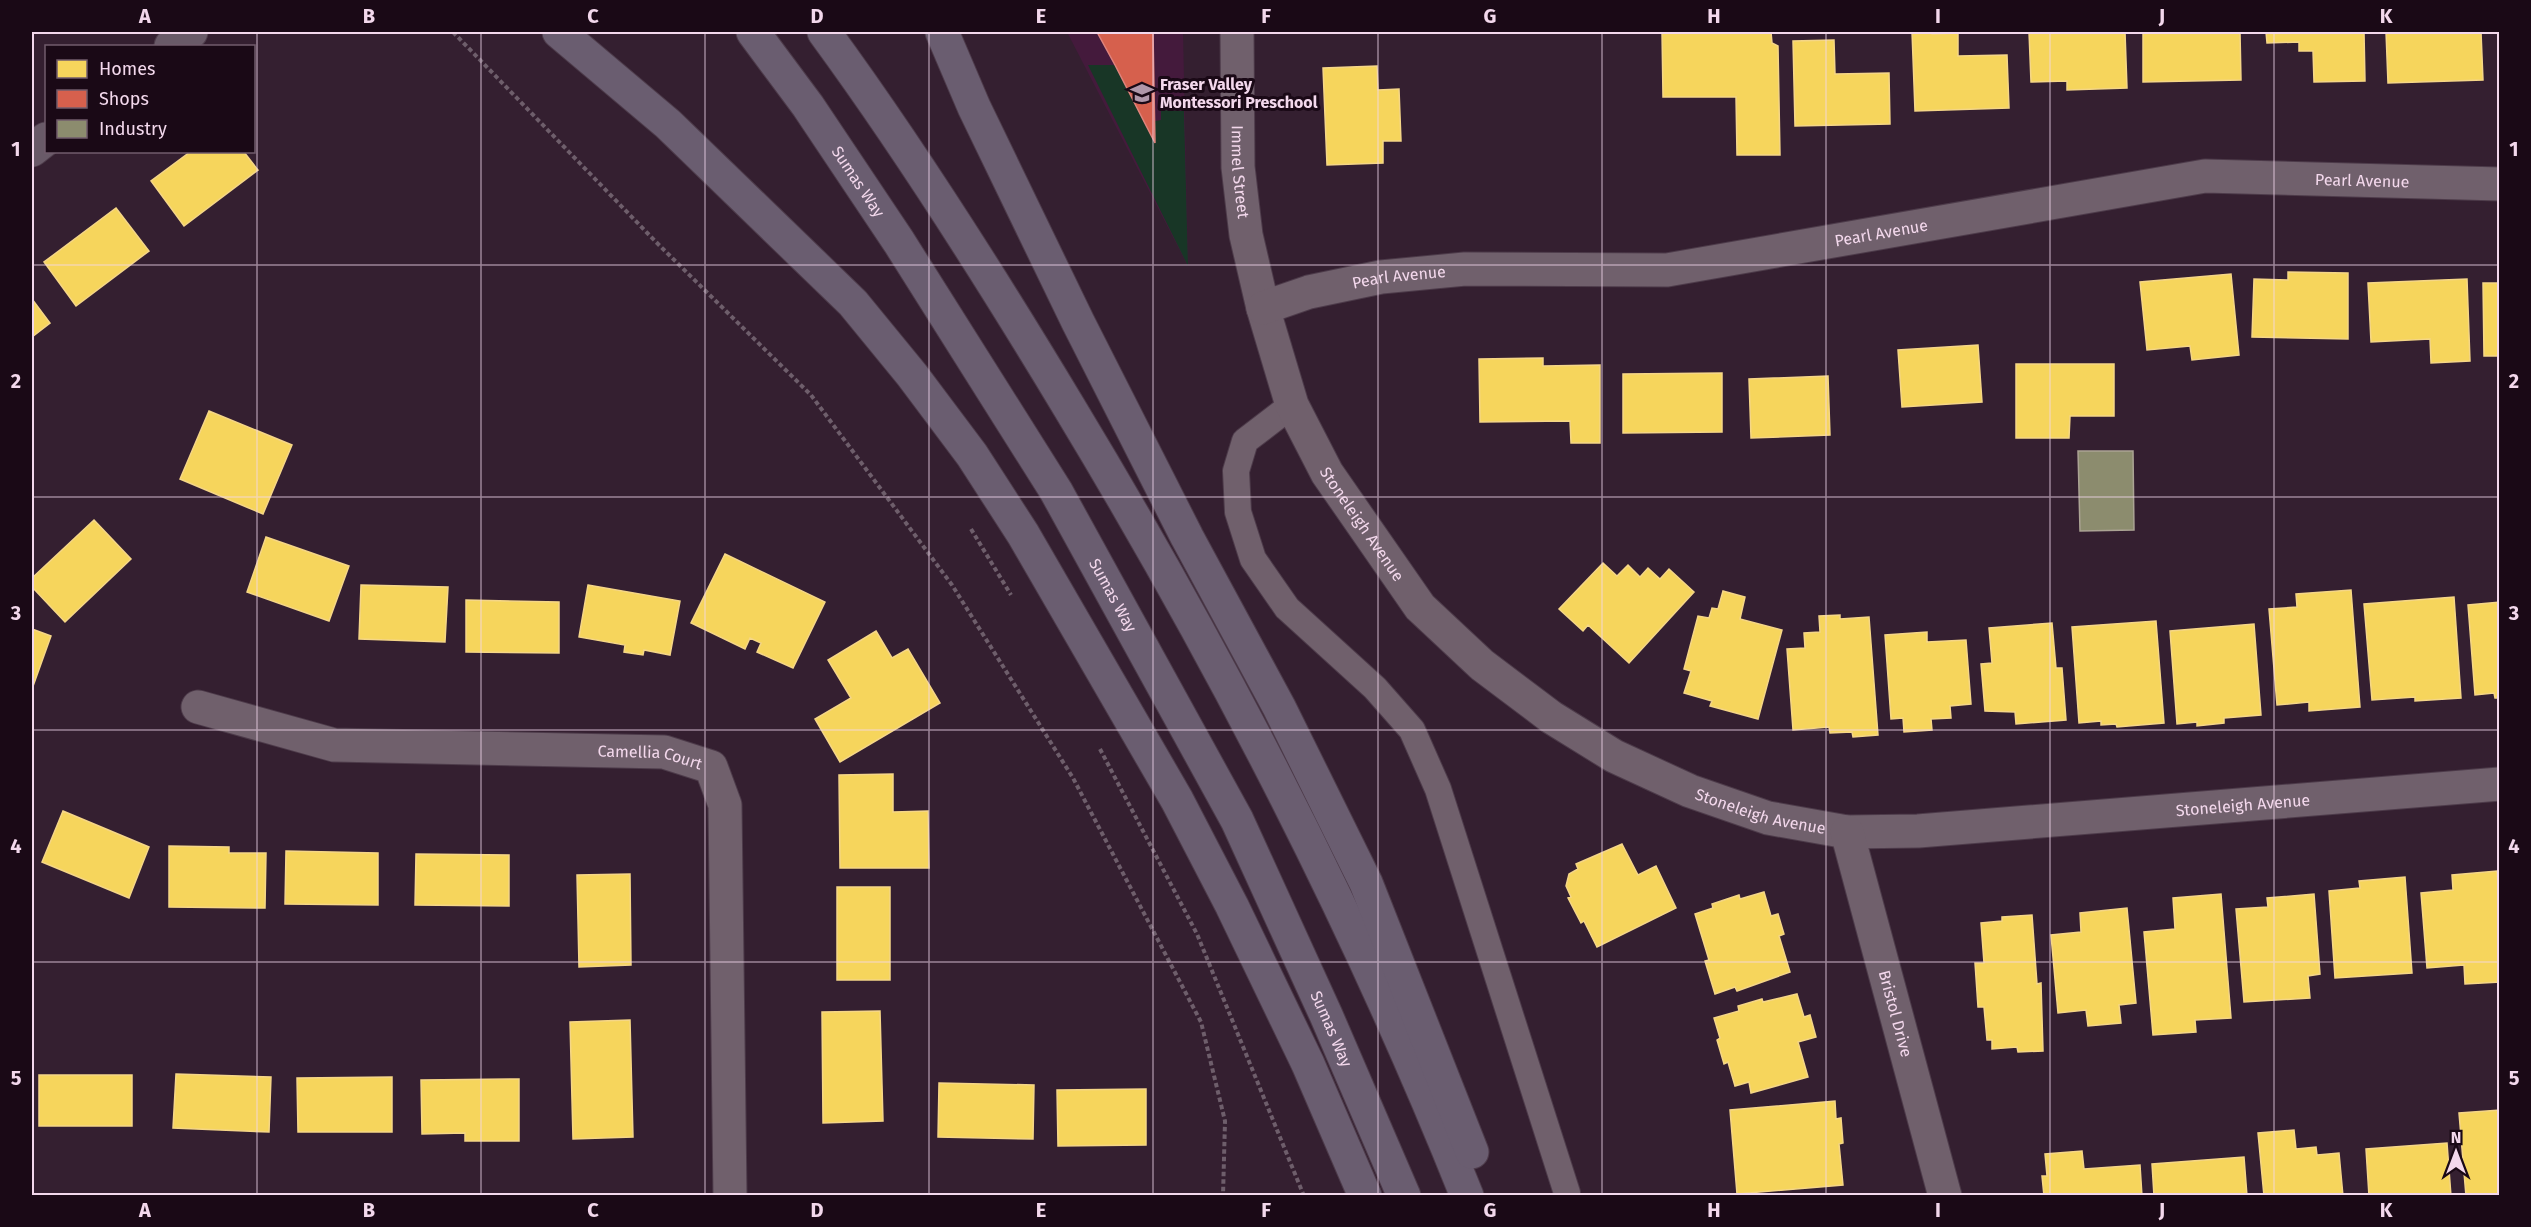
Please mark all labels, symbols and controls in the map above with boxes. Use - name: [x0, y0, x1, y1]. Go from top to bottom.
- text: A: [138, 4, 152, 28]
- text: B: [363, 4, 375, 28]
- text: C: [587, 4, 599, 28]
- text: D: [810, 4, 824, 28]
- text: E: [1036, 4, 1046, 28]
- text: F: [1261, 4, 1271, 28]
- text: G: [1484, 4, 1496, 28]
- text: H: [1707, 4, 1721, 28]
- text: I: [1935, 4, 1941, 28]
- text: J: [2158, 4, 2165, 28]
- text: K: [2380, 4, 2393, 28]
- legend: [45, 45, 255, 153]
- text: Homes: [99, 58, 155, 80]
- place label: Fraser Valley Montessori Preschool: [1160, 75, 1318, 112]
- school or university icon: Fraser Valley Montessori Preschool: [1129, 80, 1155, 106]
- text: Shops: [99, 88, 149, 110]
- text: Industry: [99, 118, 167, 140]
- street label: Immel Street: [1228, 125, 1253, 220]
- text: 1: [11, 137, 21, 161]
- text: 1: [2509, 137, 2519, 161]
- street label: Sumas Way: [828, 143, 889, 221]
- street label: Pearl Avenue: [2315, 170, 2410, 192]
- street label: Pearl Avenue: [1833, 216, 1929, 251]
- street label: Pearl Avenue: [1350, 262, 1447, 293]
- text: 2: [11, 369, 21, 393]
- text: 2: [2509, 369, 2519, 393]
- street label: Stoneleigh Avenue: [1316, 464, 1408, 585]
- street label: Sumas Way: [1085, 555, 1141, 636]
- text: 3: [10, 601, 21, 625]
- text: 3: [2508, 601, 2519, 625]
- street label: Camellia Court: [597, 742, 705, 774]
- street label: Stoneleigh Avenue: [1693, 785, 1827, 838]
- street label: Stoneleigh Avenue: [2175, 790, 2311, 820]
- text: 4: [10, 834, 22, 858]
- text: 4: [2508, 834, 2520, 858]
- street label: Bristol Drive: [1875, 968, 1916, 1059]
- street label: Sumas Way: [1306, 988, 1356, 1070]
- text: 5: [11, 1066, 22, 1090]
- text: 5: [2509, 1066, 2520, 1090]
- north arrow: [2426, 1122, 2486, 1182]
- text: N: [2451, 1128, 2461, 1147]
- text: A: [138, 1198, 152, 1222]
- text: B: [363, 1198, 375, 1222]
- text: C: [587, 1198, 599, 1222]
- text: D: [810, 1198, 824, 1222]
- text: E: [1036, 1198, 1046, 1222]
- text: F: [1261, 1198, 1271, 1222]
- text: G: [1484, 1198, 1496, 1222]
- text: H: [1707, 1198, 1721, 1222]
- text: I: [1935, 1198, 1941, 1222]
- text: J: [2158, 1198, 2165, 1222]
- text: K: [2380, 1198, 2393, 1222]

